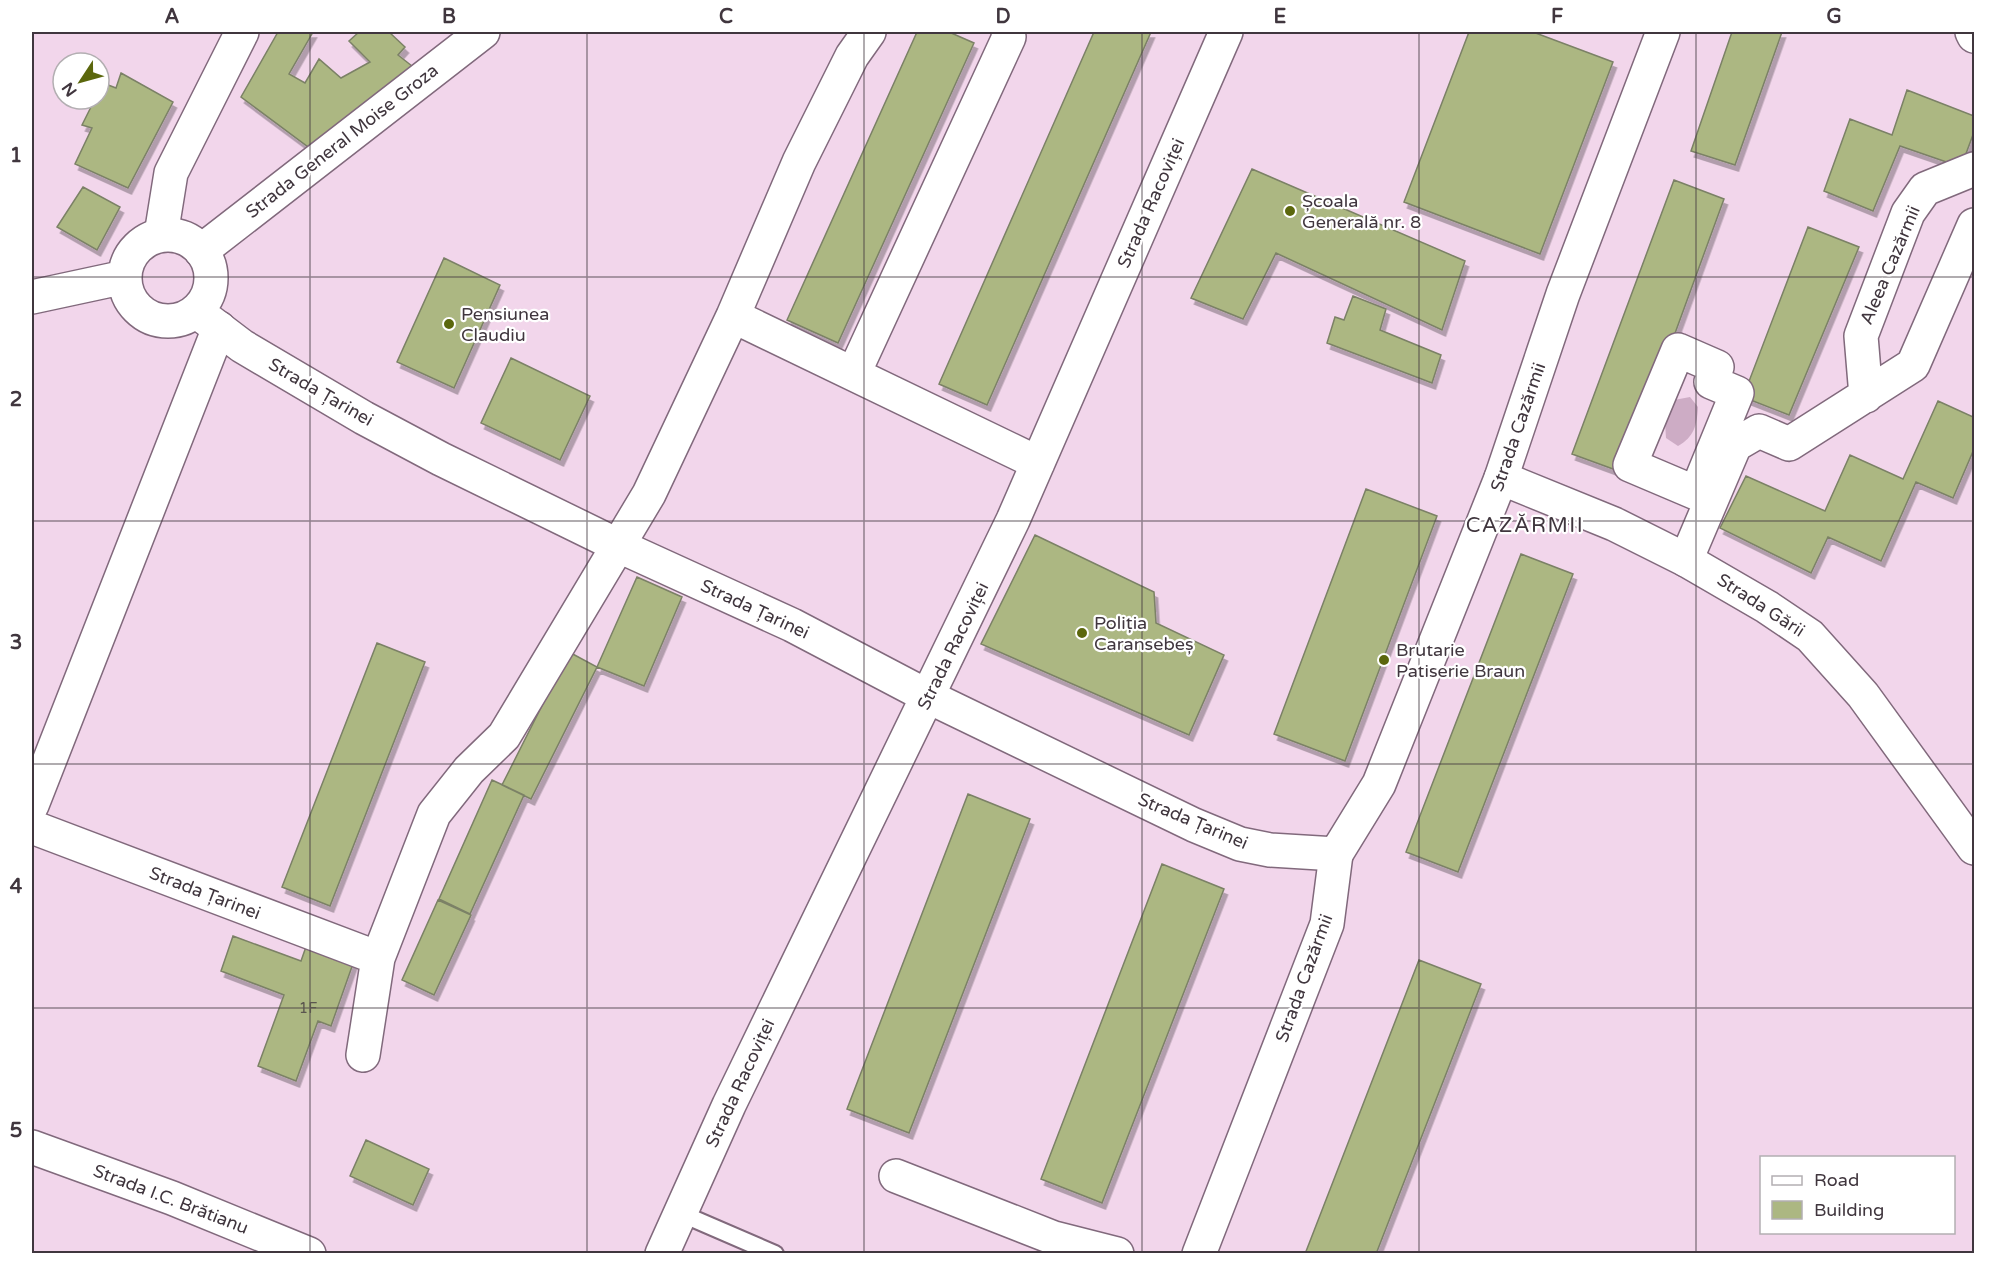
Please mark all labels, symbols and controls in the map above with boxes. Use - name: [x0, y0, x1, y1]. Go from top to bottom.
- text: A: [165, 5, 180, 29]
- text: B: [442, 5, 456, 29]
- text: C: [719, 5, 733, 29]
- text: D: [995, 5, 1011, 29]
- text: E: [1274, 5, 1287, 29]
- text: F: [1551, 5, 1563, 29]
- text: G: [1826, 5, 1842, 29]
- north arrow: [51, 51, 111, 111]
- street label: Strada General Moise Groza: [241, 59, 443, 223]
- text: N: [58, 78, 82, 100]
- street label: Strada Racoviței: [1113, 135, 1189, 271]
- text: 1: [10, 144, 22, 168]
- place label: Școala Generală nr. 8: [1302, 190, 1421, 233]
- street label: Aleea Cazărmii: [1855, 202, 1925, 328]
- marker: Școala Generală nr. 8: [1283, 204, 1297, 218]
- place label: Pensiunea Claudiu: [461, 303, 549, 346]
- marker: Pensiunea Claudiu: [442, 317, 456, 331]
- street label: Strada Țarinei: [265, 353, 377, 431]
- street label: Strada Cazărmii: [1486, 360, 1550, 494]
- text: 2: [10, 388, 22, 412]
- district label: CAZĂRMII: [1466, 513, 1584, 538]
- street label: Strada Gării: [1713, 568, 1809, 642]
- street label: Strada Țarinei: [697, 574, 813, 644]
- street label: Strada Racoviței: [913, 579, 993, 713]
- place label: Poliția Caransebeș: [1094, 612, 1194, 655]
- marker: Poliția Caransebeș: [1075, 626, 1089, 640]
- text: 3: [10, 631, 22, 655]
- place label: Brutarie Patiserie Braun: [1396, 639, 1525, 682]
- marker: Brutarie Patiserie Braun: [1377, 653, 1391, 667]
- street label: Strada Țarinei: [1135, 788, 1251, 854]
- street label: Strada Țarinei: [146, 862, 264, 924]
- text: 4: [10, 875, 23, 899]
- street label: Strada Cazărmii: [1271, 911, 1337, 1045]
- house number: 1F: [299, 999, 317, 1017]
- street label: Strada Racoviței: [701, 1015, 779, 1151]
- text: 5: [10, 1119, 22, 1143]
- legend: [1760, 1156, 1955, 1234]
- street label: Strada I.C. Brătianu: [90, 1159, 252, 1239]
- text: Road: [1814, 1169, 1859, 1191]
- text: Building: [1814, 1199, 1884, 1221]

